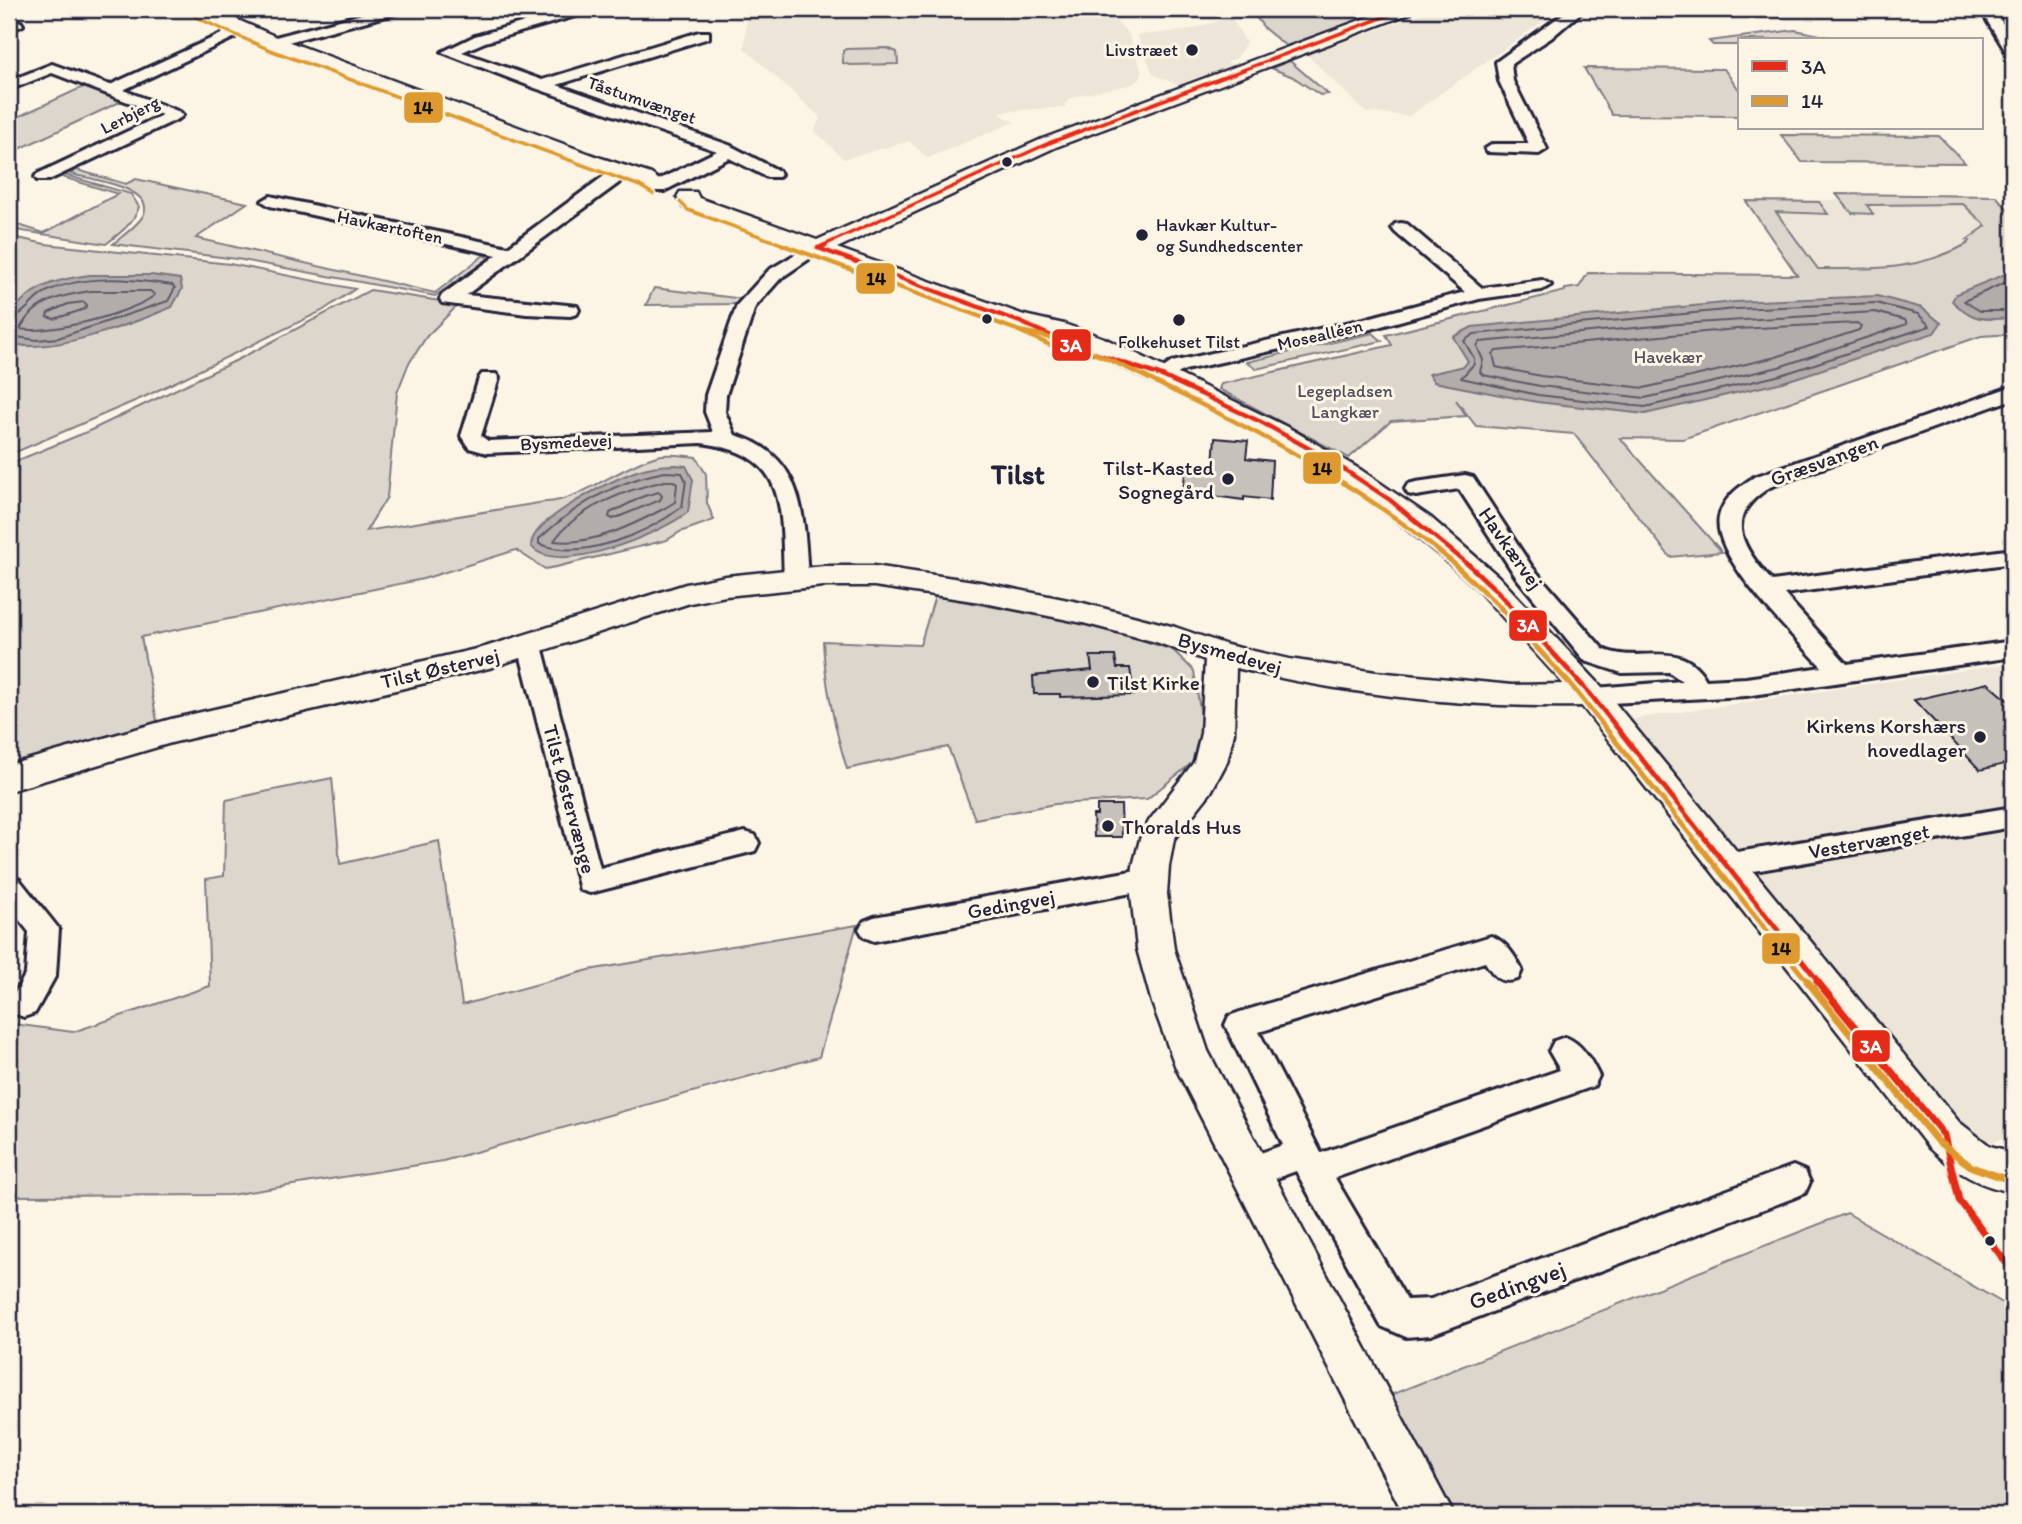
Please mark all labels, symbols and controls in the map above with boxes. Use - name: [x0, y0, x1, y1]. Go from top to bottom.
- legend: [1738, 38, 1983, 130]
- place label: Livstræet: [1105, 39, 1178, 61]
- marker: Livstræet: [1184, 42, 1200, 58]
- text: 3A: [1801, 54, 1826, 79]
- street label: Tåstumvænget: [585, 71, 699, 129]
- text: 14: [1801, 88, 1824, 113]
- street label: Lerbjerg: [97, 90, 164, 139]
- line badge: 14: [403, 91, 444, 124]
- text: 14: [413, 96, 434, 119]
- unlabelled marker: [1000, 155, 1014, 169]
- street label: Havkærtoften: [335, 205, 445, 249]
- place label: Havkær Kultur- og Sundhedscenter: [1156, 214, 1304, 257]
- marker: Havkær Kultur- og Sundhedscenter: [1134, 227, 1150, 243]
- line badge: 14: [855, 262, 896, 295]
- text: 14: [866, 267, 887, 290]
- unlabelled marker: [980, 312, 994, 326]
- marker: Folkehuset Tilst: [1171, 312, 1187, 328]
- street label: Mosealléen: [1275, 315, 1365, 355]
- line badge: 3A: [1051, 328, 1092, 362]
- place label: Folkehuset Tilst: [1118, 331, 1240, 353]
- text: 3A: [1060, 334, 1083, 357]
- park label: Havekær: [1634, 346, 1703, 368]
- park label: Legepladsen Langkær: [1297, 380, 1393, 423]
- street label: Bysmedevej: [520, 429, 612, 455]
- street label: Græsvangen: [1767, 429, 1882, 491]
- line badge: 14: [1302, 451, 1342, 485]
- place label: Tilst-Kasted Sognegård: [1103, 455, 1215, 504]
- district label: Tilst: [990, 457, 1045, 491]
- text: 14: [1312, 457, 1333, 480]
- marker: Tilst-Kasted Sognegård: [1220, 471, 1236, 487]
- street label: Havkærvej: [1474, 502, 1548, 594]
- line badge: 3A: [1508, 609, 1548, 642]
- text: 3A: [1517, 614, 1540, 637]
- street label: Bysmedevej: [1175, 626, 1285, 680]
- street label: Tilst Østervej: [378, 642, 502, 694]
- place label: Tilst Kirke: [1107, 670, 1200, 695]
- marker: Tilst Kirke: [1085, 674, 1101, 690]
- place label: Kirkens Korshærs hovedlager: [1806, 713, 1967, 762]
- street label: Tilst Østervænge: [538, 722, 602, 876]
- marker: Kirkens Korshærs hovedlager: [1972, 729, 1988, 745]
- place label: Thoralds Hus: [1122, 814, 1241, 839]
- marker: Thoralds Hus: [1100, 818, 1116, 834]
- street label: Vestervænget: [1806, 818, 1932, 864]
- street label: Gedingvej: [965, 884, 1057, 924]
- line badge: 14: [1761, 932, 1801, 965]
- text: 14: [1771, 937, 1792, 960]
- line badge: 3A: [1851, 1029, 1891, 1063]
- text: 3A: [1860, 1035, 1883, 1058]
- unlabelled marker: [1983, 1234, 1997, 1248]
- street label: Gedingvej: [1465, 1254, 1569, 1316]

